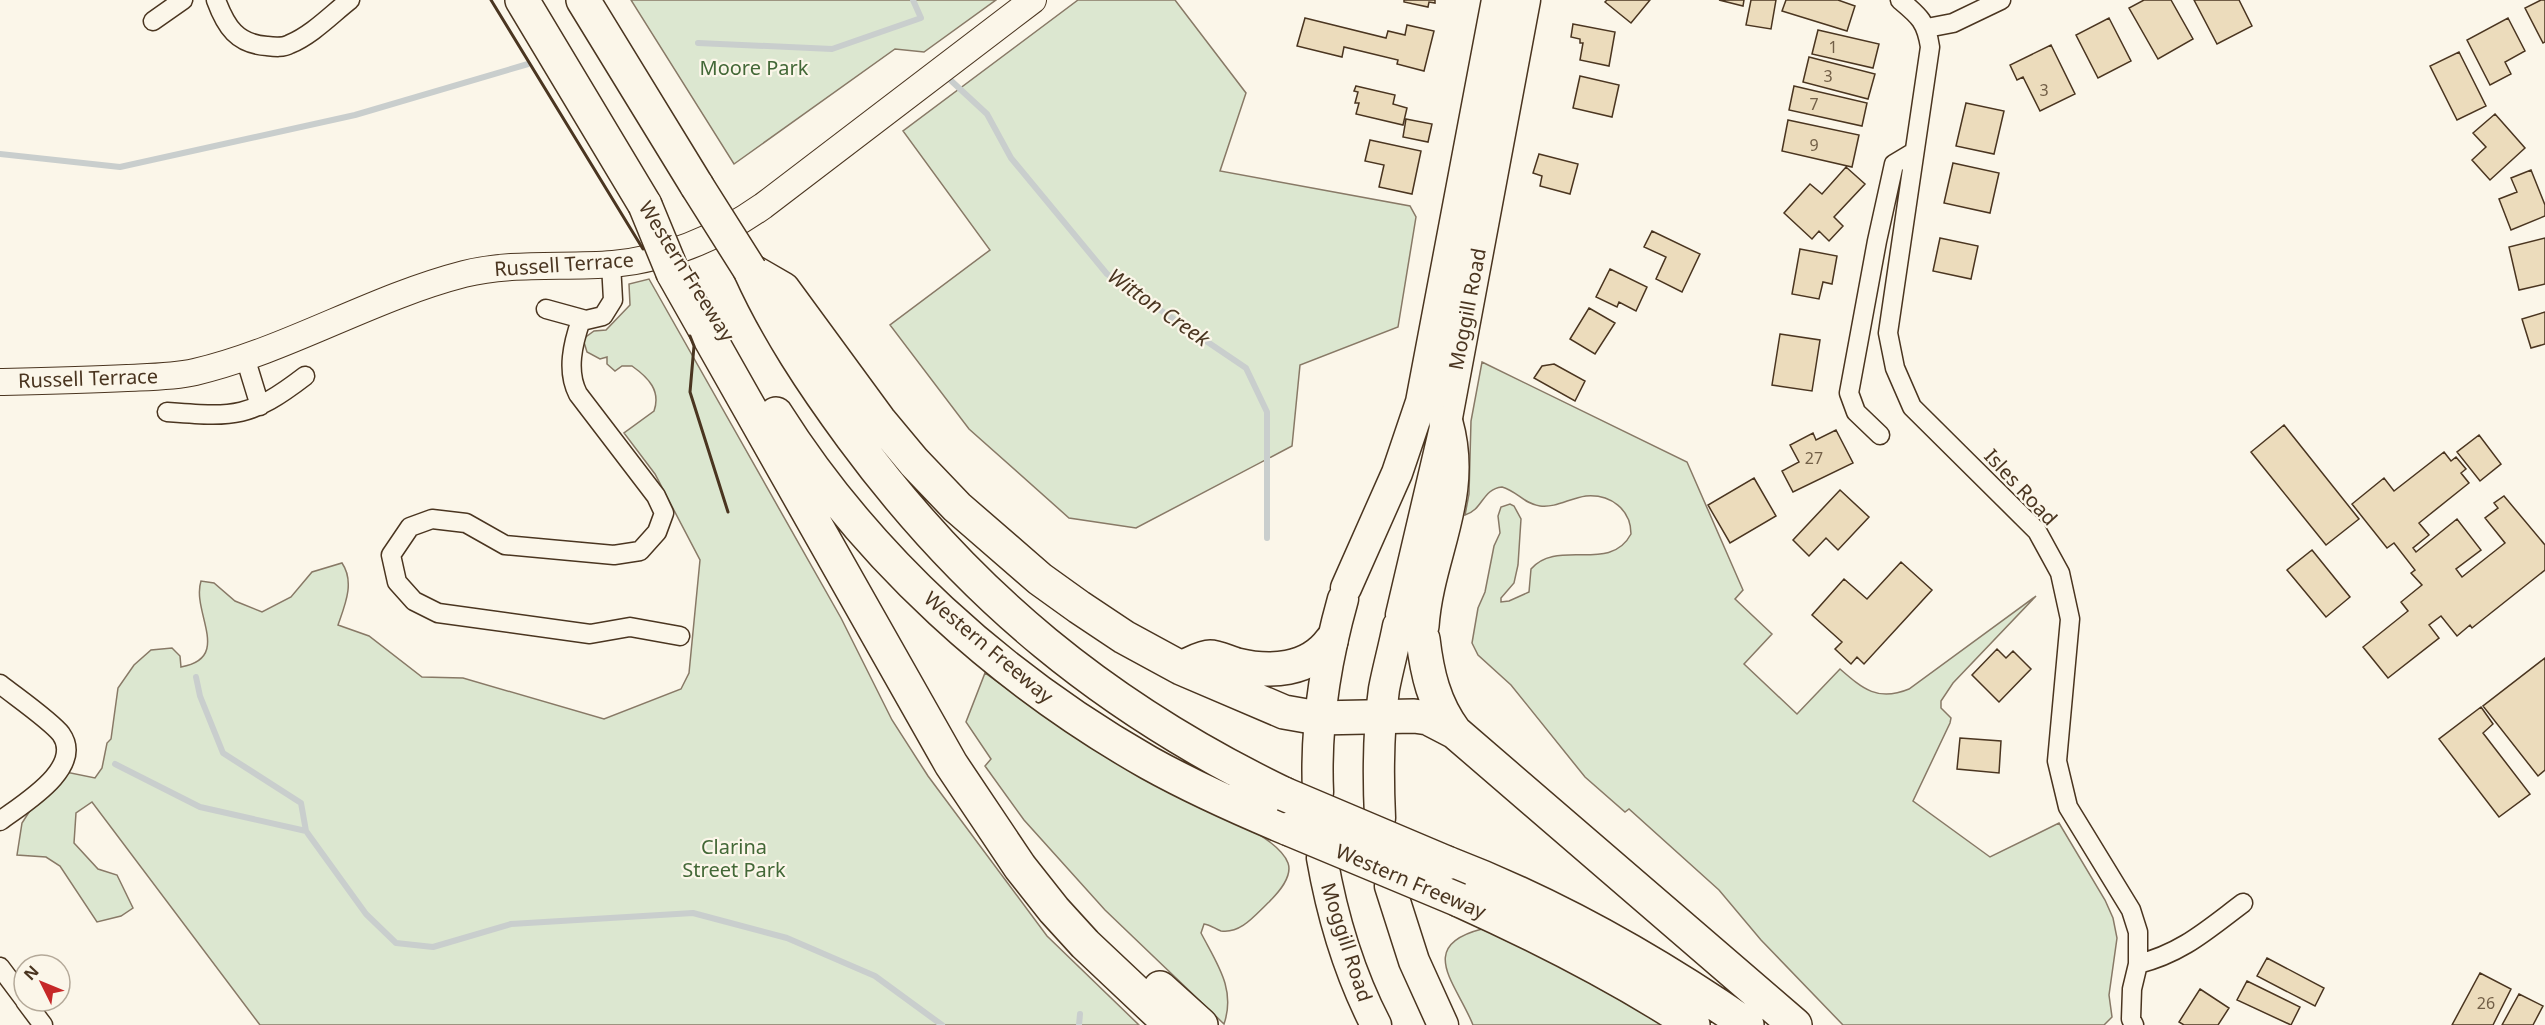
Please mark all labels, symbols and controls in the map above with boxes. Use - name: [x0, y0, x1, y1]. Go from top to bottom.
- house number: 1: [1828, 36, 1838, 58]
- park label: Moore Park: [700, 54, 809, 81]
- house number: 3: [1823, 65, 1833, 87]
- house number: 3: [2039, 79, 2049, 101]
- house number: 7: [1809, 93, 1819, 115]
- house number: 9: [1809, 134, 1819, 156]
- street label: Western Freeway: [633, 196, 742, 347]
- street label: Russell Terrace: [493, 246, 635, 282]
- street label: Moggill Road: [1442, 246, 1492, 372]
- water label: Witton Creek: [1102, 262, 1217, 353]
- street label: Russell Terrace: [18, 362, 158, 394]
- street label: Isles Road: [1979, 443, 2063, 531]
- house number: 27: [1805, 447, 1823, 469]
- street label: Western Freeway: [919, 585, 1060, 710]
- park label: Clarina Street Park: [682, 833, 786, 883]
- street label: Western Freeway: [1332, 837, 1491, 925]
- street label: Moggill Road: [1315, 879, 1379, 1005]
- north arrow: [12, 953, 72, 1013]
- text: N: [19, 961, 44, 985]
- house number: 26: [2477, 992, 2495, 1014]

